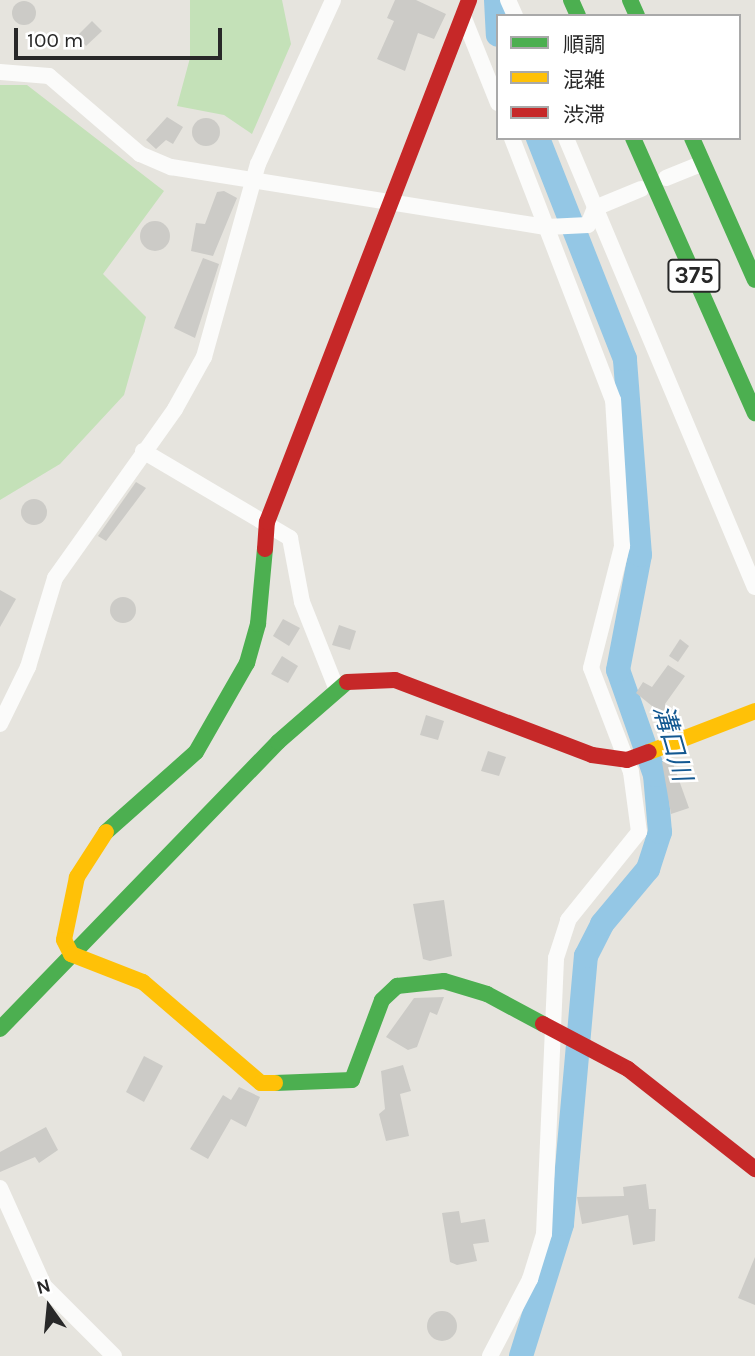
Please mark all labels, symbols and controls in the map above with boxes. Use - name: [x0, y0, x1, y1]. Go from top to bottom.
- scale bar: [18, 14, 226, 58]
- legend: [496, 14, 741, 140]
- text: 100 m: [27, 28, 84, 52]
- text: 順調: [563, 33, 605, 57]
- text: 混雑: [563, 68, 605, 92]
- text: 渋滞: [563, 103, 605, 127]
- road number: 375: [666, 256, 722, 296]
- water label: 溝口川: [646, 701, 698, 785]
- north arrow: [14, 1272, 84, 1342]
- text: N: [34, 1274, 53, 1299]

